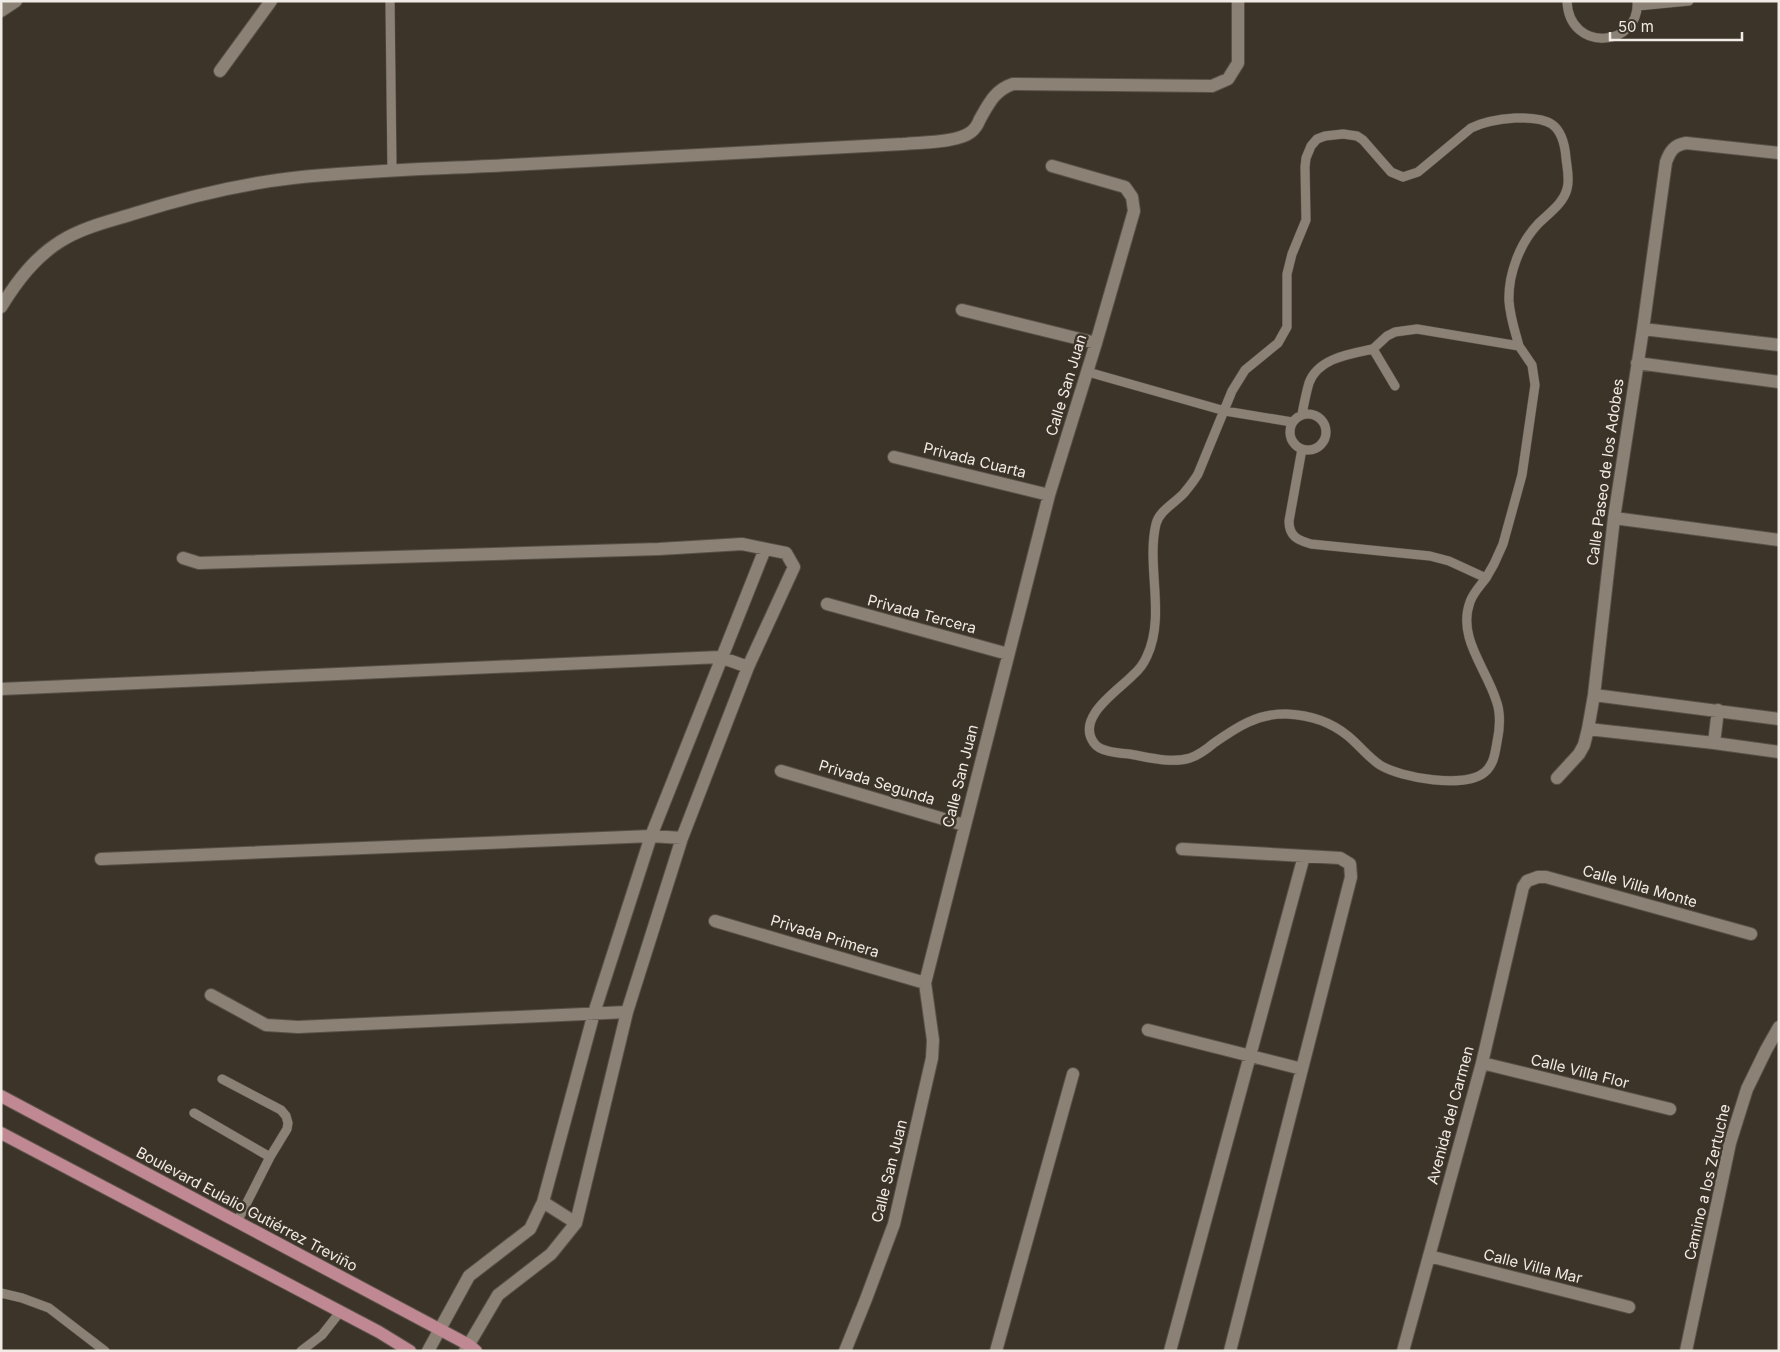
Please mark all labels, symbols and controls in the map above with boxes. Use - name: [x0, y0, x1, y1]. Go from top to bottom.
- scale bar: [1610, 10, 1742, 42]
- text: 50 m: [1618, 17, 1654, 36]
- street label: Calle San Juan: [1041, 332, 1091, 438]
- street label: Calle Paseo de los Adobes: [1582, 377, 1628, 567]
- street label: Privada Cuarta: [922, 438, 1028, 482]
- street label: Privada Tercera: [866, 590, 978, 638]
- street label: Calle San Juan: [938, 723, 982, 829]
- street label: Privada Segunda: [817, 755, 937, 809]
- street label: Calle Villa Monte: [1580, 861, 1700, 911]
- street label: Privada Primera: [768, 910, 882, 962]
- street label: Avenida del Carmen: [1422, 1044, 1478, 1186]
- street label: Calle Villa Flor: [1529, 1050, 1631, 1092]
- street label: Camino a los Zertuche: [1680, 1102, 1734, 1262]
- street label: Calle San Juan: [867, 1118, 911, 1224]
- street label: Boulevard Eulalio Gutiérrez Treviño: [133, 1142, 361, 1276]
- street label: Calle Villa Mar: [1482, 1245, 1585, 1288]

